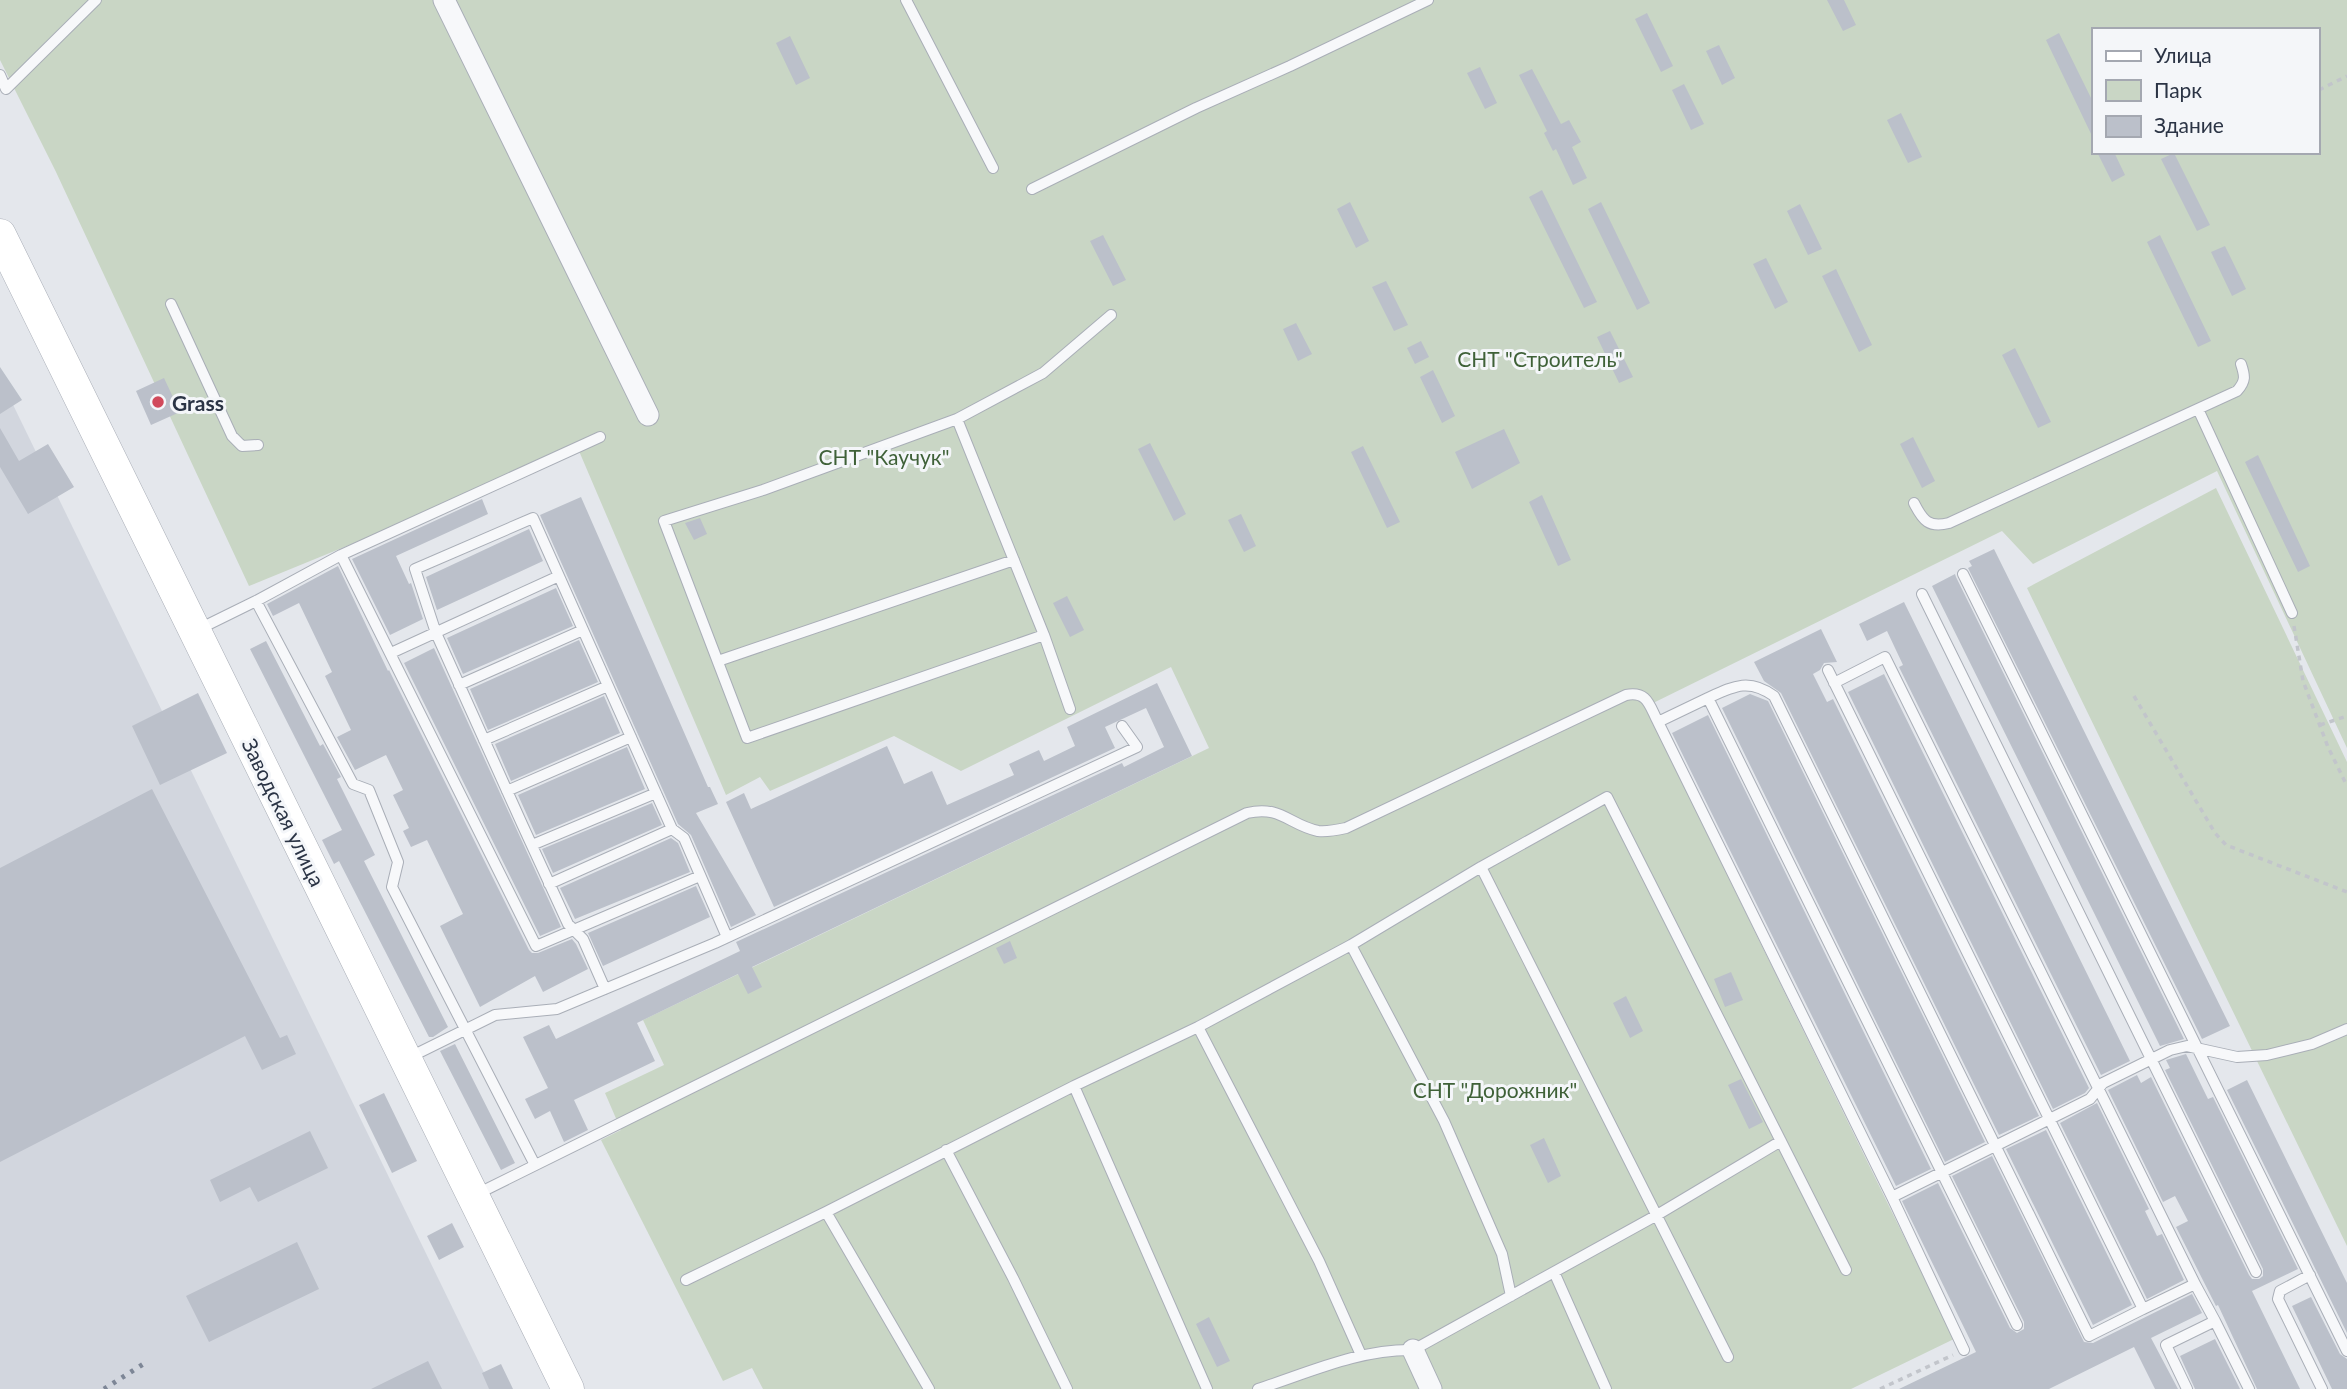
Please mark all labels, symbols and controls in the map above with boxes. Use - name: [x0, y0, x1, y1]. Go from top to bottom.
- legend: [2092, 28, 2319, 154]
- text: Улица: [2154, 42, 2212, 67]
- text: Парк: [2154, 77, 2202, 102]
- text: Здание: [2154, 112, 2224, 137]
- park label: СНТ "Строитель": [1457, 346, 1623, 371]
- place label: Grass: [172, 390, 224, 415]
- marker: Grass: [150, 394, 166, 410]
- park label: СНТ "Каучук": [819, 444, 949, 469]
- street label: Заводская улица: [237, 734, 331, 890]
- park label: СНТ "Дорожник": [1413, 1077, 1577, 1102]

